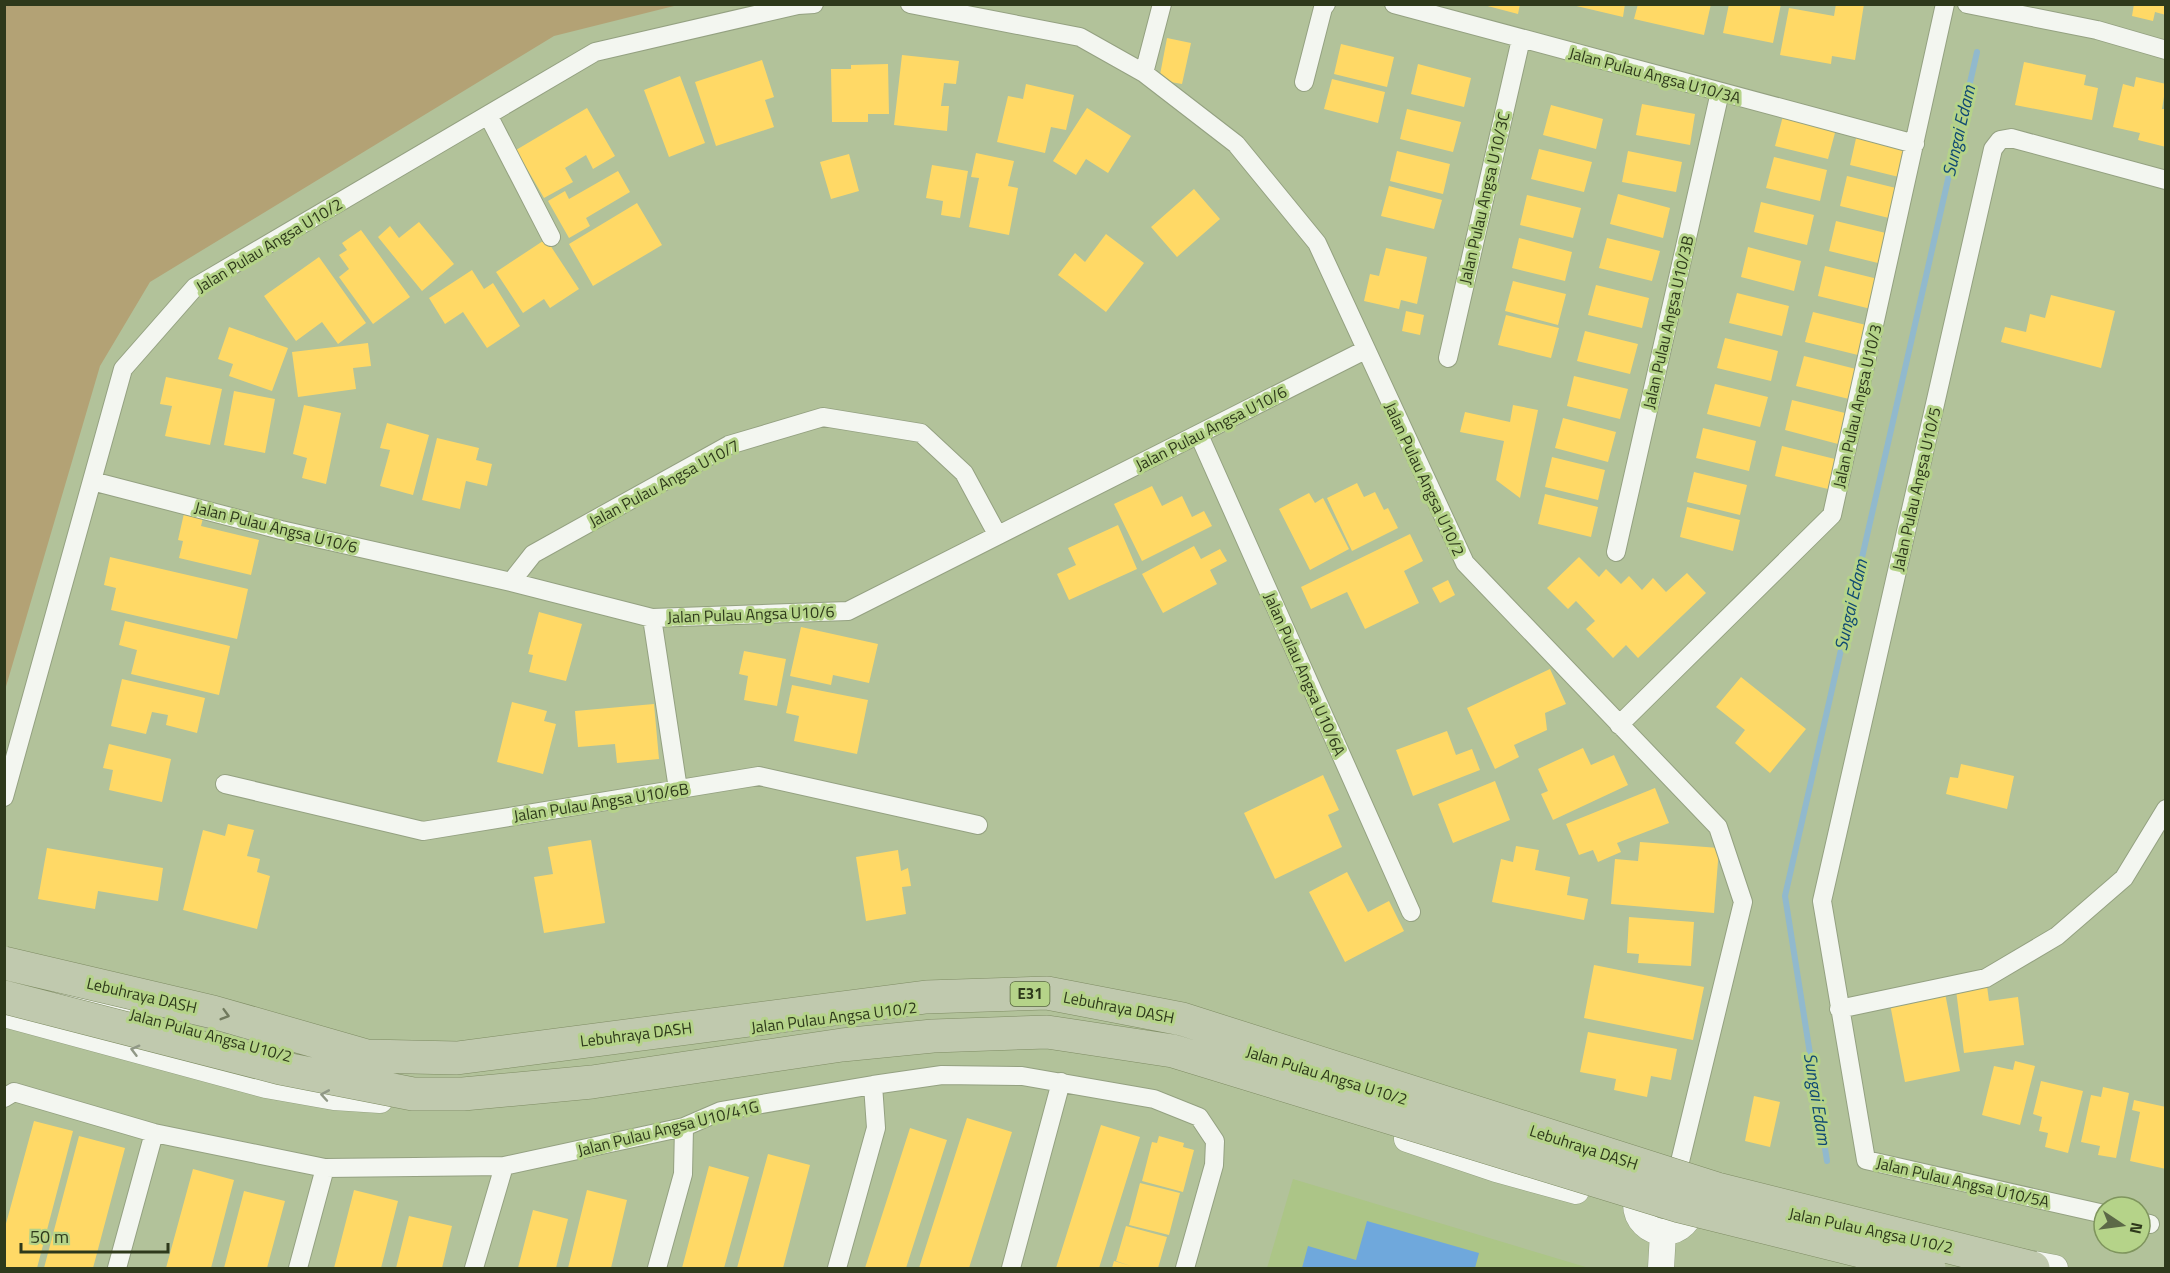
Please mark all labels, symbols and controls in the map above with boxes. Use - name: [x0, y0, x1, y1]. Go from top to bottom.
- street label: Jalan Pulau Angsa U10/3A: [1566, 41, 1744, 110]
- water label: Sungai Edam: [1935, 82, 1982, 179]
- street label: Jalan Pulau Angsa U10/3C: [1453, 109, 1516, 286]
- street label: Jalan Pulau Angsa U10/2: [191, 192, 347, 298]
- street label: Jalan Pulau Angsa U10/3B: [1636, 233, 1700, 411]
- street label: Jalan Pulau Angsa U10/3: [1826, 322, 1888, 490]
- street label: Jalan Pulau Angsa U10/6: [1131, 379, 1291, 477]
- street label: Jalan Pulau Angsa U10/2: [1379, 398, 1471, 560]
- street label: Jalan Pulau Angsa U10/5: [1885, 405, 1947, 573]
- street label: Jalan Pulau Angsa U10/7: [585, 433, 743, 533]
- street label: Jalan Pulau Angsa U10/6: [192, 495, 360, 559]
- water label: Sungai Edam: [1827, 556, 1874, 653]
- street label: Jalan Pulau Angsa U10/6A: [1258, 588, 1352, 760]
- street label: Jalan Pulau Angsa U10/6: [667, 599, 835, 629]
- street label: Jalan Pulau Angsa U10/6B: [512, 776, 690, 828]
- street label: Lebuhraya DASH: [84, 971, 200, 1019]
- road number: E31: [1010, 982, 1050, 1006]
- street label: Lebuhraya DASH: [1061, 984, 1177, 1030]
- street label: Jalan Pulau Angsa U10/2: [750, 995, 918, 1039]
- street label: Jalan Pulau Angsa U10/2: [127, 1002, 295, 1068]
- one-way arrow: [220, 1008, 230, 1021]
- street label: Lebuhraya DASH: [579, 1015, 693, 1053]
- street label: Jalan Pulau Angsa U10/2: [1244, 1039, 1410, 1111]
- one-way arrow: [131, 1045, 141, 1058]
- water label: Sungai Edam: [1797, 1051, 1838, 1148]
- one-way arrow: [320, 1089, 330, 1102]
- street label: Jalan Pulau Angsa U10/41G: [575, 1094, 761, 1162]
- street label: Lebuhraya DASH: [1527, 1118, 1641, 1176]
- street label: Jalan Pulau Angsa U10/5A: [1874, 1150, 2052, 1214]
- north arrow: [2092, 1195, 2152, 1255]
- street label: Jalan Pulau Angsa U10/2: [1787, 1201, 1955, 1259]
- scale bar: [21, 1216, 168, 1254]
- text: N: [2124, 1220, 2150, 1236]
- text: 50 m: [30, 1223, 69, 1250]

